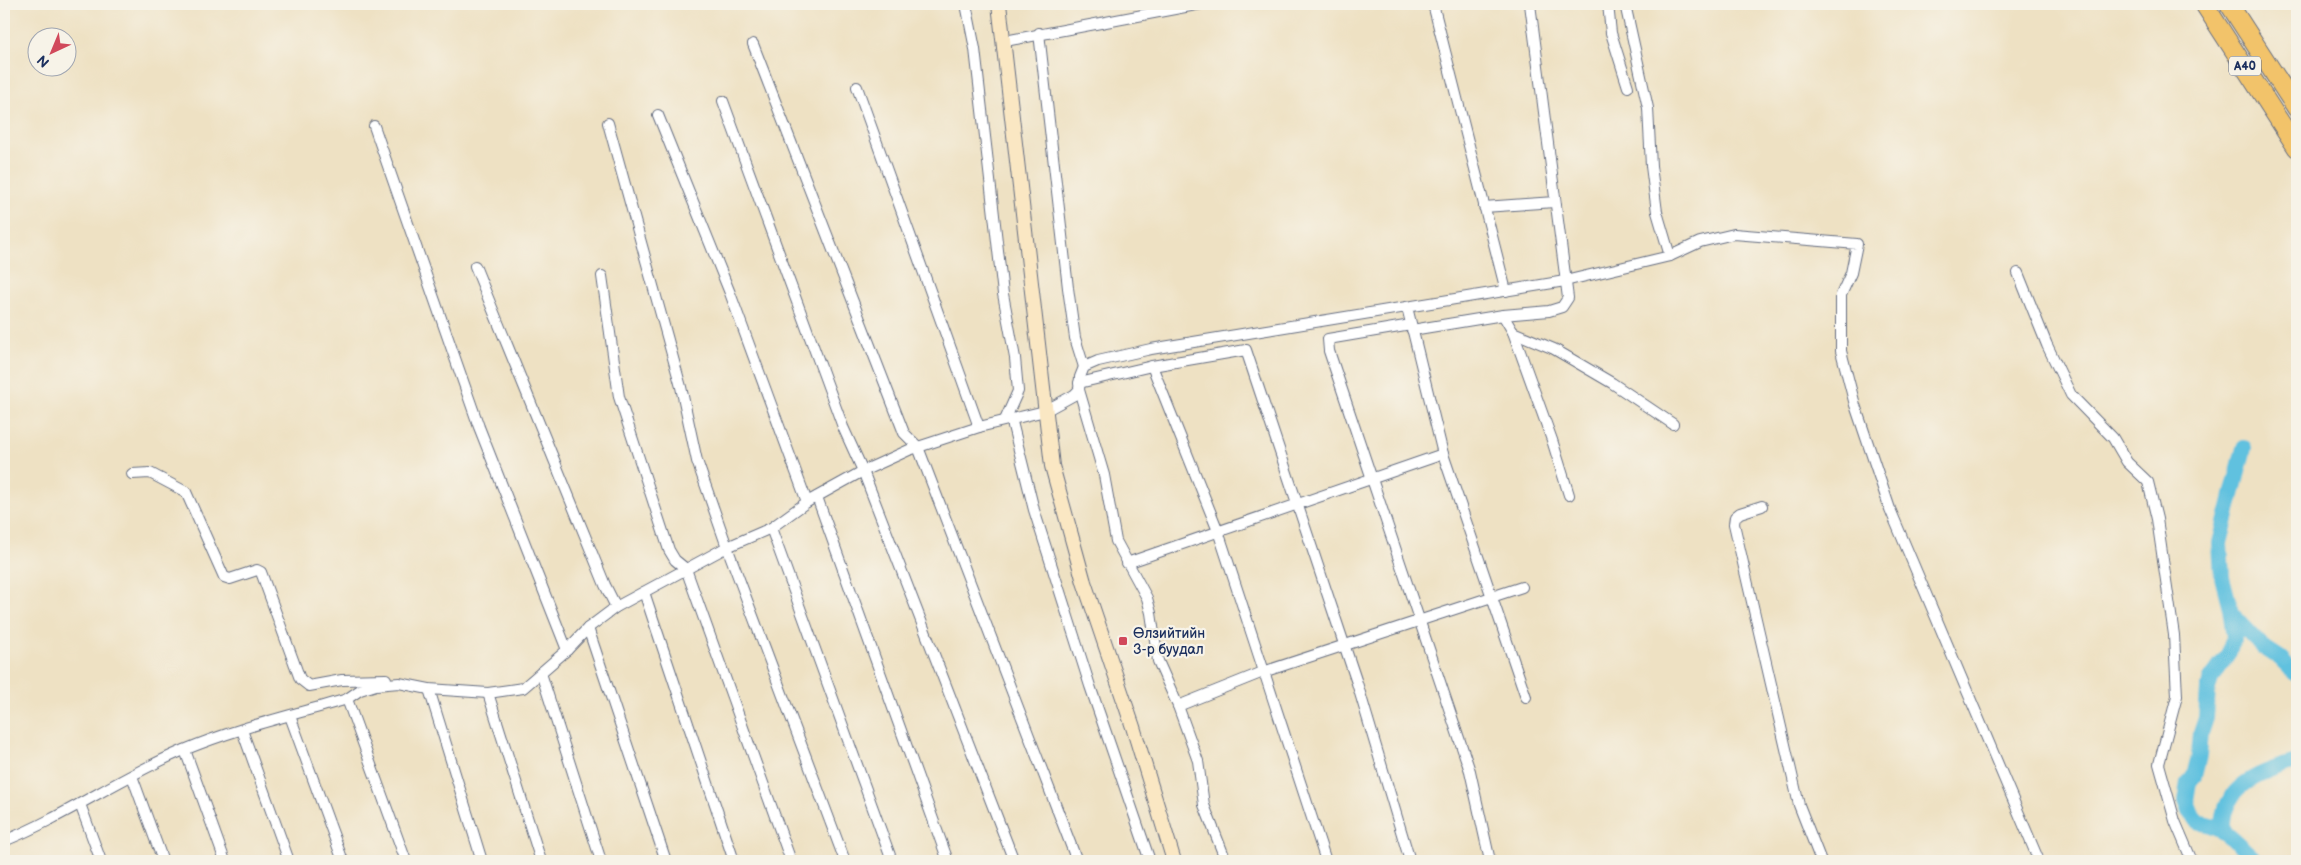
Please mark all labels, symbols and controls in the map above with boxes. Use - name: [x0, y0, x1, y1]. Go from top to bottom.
- north arrow: [28, 28, 78, 78]
- text: N: [34, 51, 53, 71]
- road number: A40: [2229, 56, 2261, 76]
- place label: Өлзийтийн 3-р буудал: [1133, 625, 1205, 658]
- marker: Өлзийтийн 3-р буудал: [1117, 635, 1129, 647]

